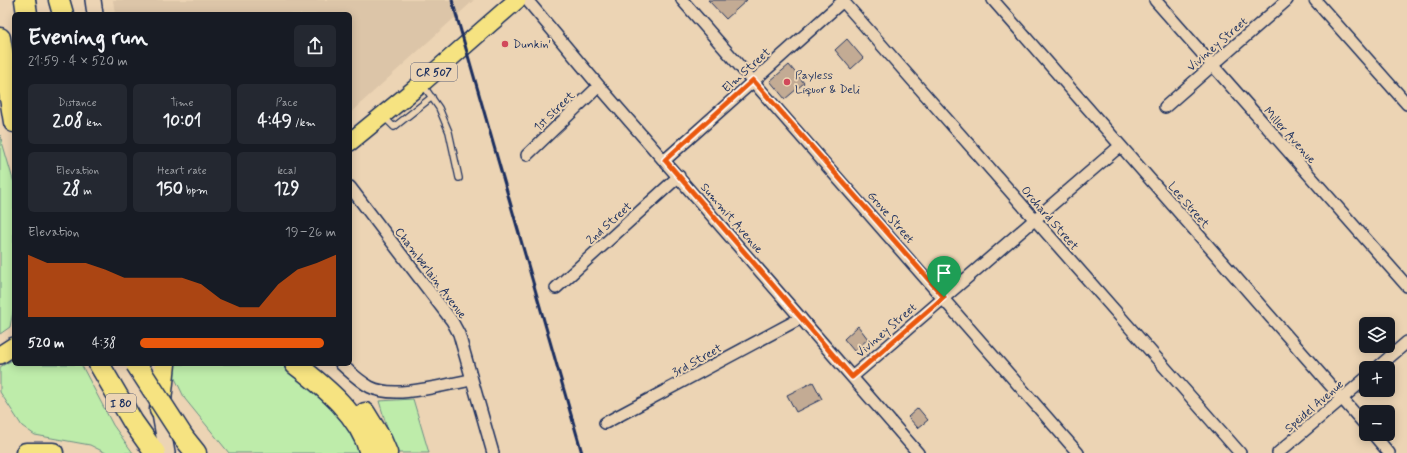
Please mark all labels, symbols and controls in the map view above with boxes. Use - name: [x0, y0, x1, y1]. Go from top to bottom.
- street label: Viviney Street: [1184, 14, 1252, 76]
- text: Evening run: [28, 24, 148, 52]
- button: share: [294, 25, 336, 67]
- place label: Dunkin': [513, 37, 551, 53]
- marker: Dunkin': [500, 39, 510, 49]
- street label: Elm Street: [719, 45, 774, 97]
- text: 21:59 · 4 × 520 m: [28, 53, 128, 70]
- road number: CR 507: [411, 63, 457, 81]
- place label: Payless Liquor & Deli: [795, 68, 860, 98]
- marker: Payless Liquor & Deli: [782, 77, 792, 87]
- street label: 1st Street: [531, 88, 579, 135]
- text: Distance: [58, 96, 97, 110]
- text: Time: [170, 96, 194, 110]
- text: Pace: [276, 96, 298, 110]
- street label: Miller Avenue: [1259, 104, 1319, 168]
- text: 2.08: [52, 110, 83, 132]
- text: 10:01: [163, 110, 201, 132]
- text: 4:49: [258, 110, 292, 132]
- text: km: [83, 116, 102, 130]
- text: /km: [292, 116, 316, 130]
- text: Elevation: [56, 164, 99, 178]
- text: Heart rate: [157, 164, 207, 178]
- text: kcal: [277, 164, 296, 178]
- text: 28: [63, 178, 80, 200]
- text: 150: [156, 178, 183, 200]
- text: 129: [274, 178, 299, 200]
- street label: Lee Street: [1164, 179, 1213, 232]
- street label: Summit Avenue: [696, 180, 766, 257]
- street label: Orchard Street: [1017, 183, 1082, 254]
- text: m: [80, 184, 92, 198]
- text: bpm: [183, 184, 208, 198]
- street label: Grove Street: [863, 188, 918, 248]
- street label: 2nd Street: [583, 199, 636, 248]
- text: Elevation: [28, 224, 79, 241]
- text: 19–26 m: [285, 224, 336, 241]
- street label: Chamberlain Avenue: [390, 225, 470, 323]
- pin: [927, 256, 961, 297]
- icon: arrive: [933, 262, 955, 284]
- street label: Viviney Street: [853, 300, 921, 362]
- map controls: [1359, 317, 1395, 441]
- button: layers: [1359, 317, 1395, 353]
- text: 520 m: [28, 335, 64, 352]
- text: 4:38: [92, 335, 116, 352]
- street label: 3rd Street: [670, 341, 725, 381]
- button: +: [1359, 361, 1395, 397]
- street label: Speidel Avenue: [1282, 377, 1347, 437]
- road number: I 80: [106, 394, 136, 412]
- button: −: [1359, 405, 1395, 441]

